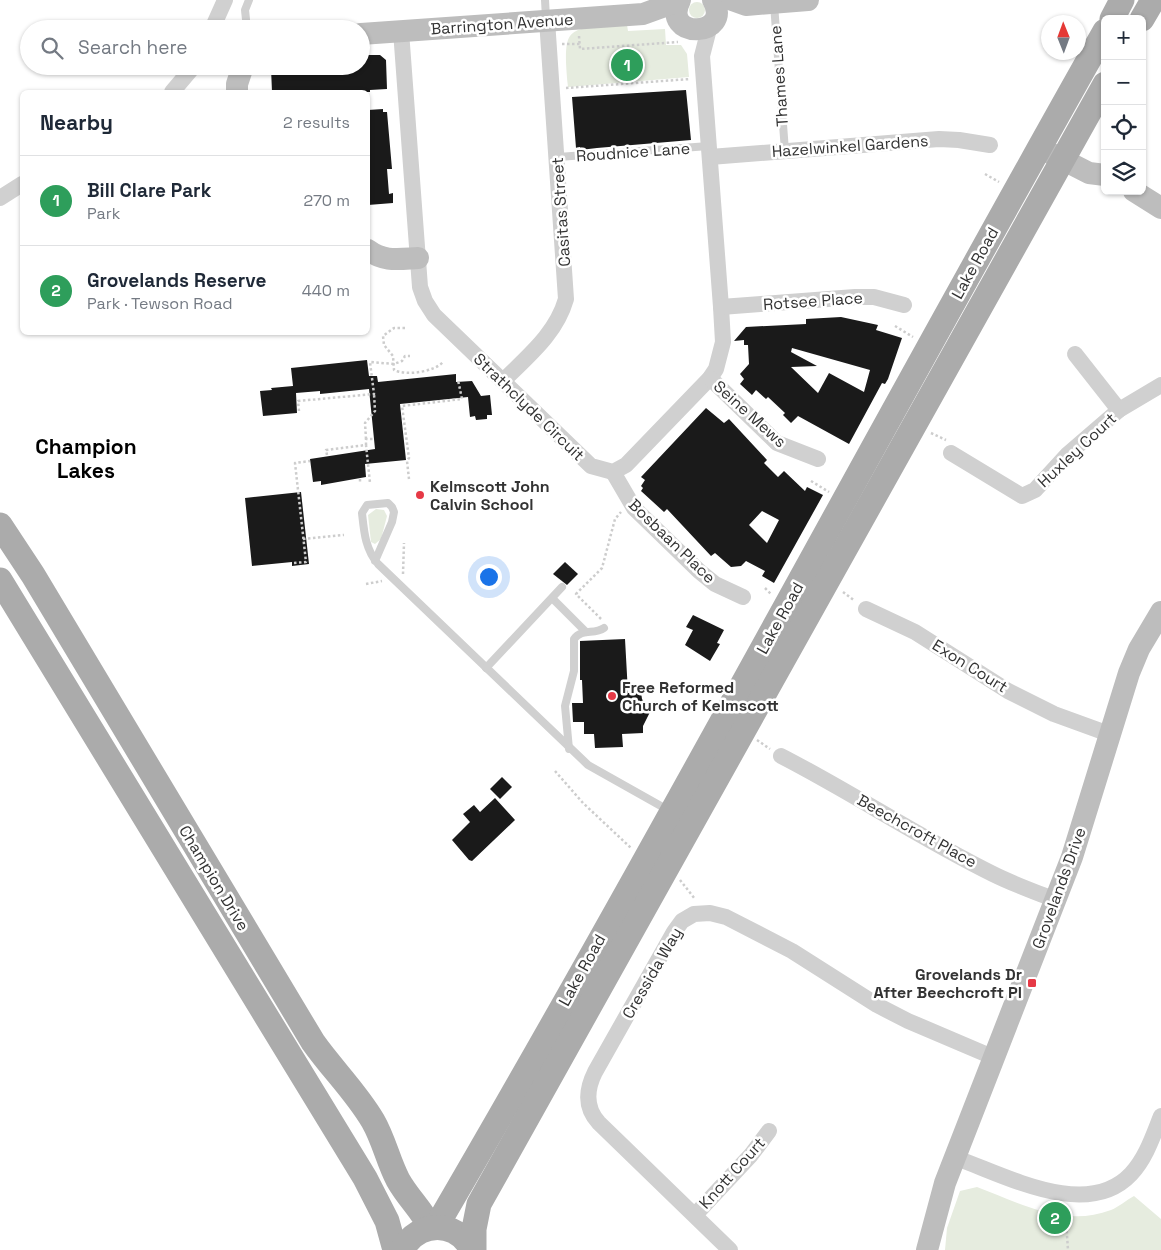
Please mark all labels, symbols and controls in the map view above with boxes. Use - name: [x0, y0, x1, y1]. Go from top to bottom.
- street label: Barrington Avenue: [430, 9, 574, 39]
- north arrow: [1041, 15, 1086, 60]
- map controls: [1101, 15, 1146, 195]
- button: +: [1101, 15, 1146, 60]
- search box: [20, 20, 370, 75]
- street label: Thames Lane: [765, 25, 793, 127]
- icon: search: [38, 34, 66, 62]
- text: Search here: [78, 35, 188, 60]
- pin: 1: [611, 46, 643, 84]
- button: −: [1101, 60, 1146, 105]
- button: locate: [1101, 105, 1146, 150]
- text: Nearby: [40, 109, 113, 136]
- text: 2 results: [283, 112, 350, 133]
- street label: Hazelwinkel Gardens: [771, 130, 929, 162]
- street label: Roudnice Lane: [575, 138, 691, 166]
- button: layers: [1101, 150, 1146, 195]
- street label: Casitas Street: [547, 157, 575, 267]
- text: Bill Clare Park: [87, 178, 211, 203]
- text: 1: [52, 190, 60, 211]
- text: 270 m: [303, 190, 350, 211]
- text: Park: [87, 203, 120, 224]
- street label: Lake Road: [947, 223, 1003, 303]
- text: Grovelands Reserve: [87, 268, 266, 293]
- text: 2: [51, 280, 61, 301]
- text: 440 m: [302, 280, 350, 301]
- street label: Rotsee Place: [762, 287, 864, 315]
- text: Park · Tewson Road: [87, 293, 232, 314]
- street label: Strathclyde Circuit: [469, 349, 589, 465]
- street label: Seine Mews: [709, 376, 791, 452]
- street label: Huxley Court: [1033, 408, 1121, 492]
- district label: Champion Lakes: [35, 433, 137, 484]
- place label: Kelmscott John Calvin School: [430, 476, 550, 515]
- marker: Kelmscott John Calvin School: [414, 489, 426, 501]
- street label: Bosbaan Place: [624, 494, 720, 588]
- your location: [476, 564, 502, 590]
- street label: Lake Road: [752, 578, 808, 658]
- street label: Exon Court: [928, 635, 1012, 697]
- place label: Free Reformed Church of Kelmscott: [622, 677, 779, 716]
- marker: Free Reformed Church of Kelmscott: [606, 690, 618, 702]
- street label: Beechcroft Place: [853, 789, 981, 873]
- street label: Champion Drive: [174, 821, 254, 935]
- street label: Grovelands Drive: [1027, 824, 1091, 952]
- street label: Cressida Way: [617, 923, 687, 1023]
- street label: Lake Road: [554, 930, 610, 1010]
- place label: Grovelands Dr After Beechcroft Pl: [873, 964, 1022, 1003]
- marker: Grovelands Dr After Beechcroft Pl: [1026, 977, 1038, 989]
- street label: Knott Court: [694, 1133, 770, 1213]
- pin: 2: [1039, 1199, 1071, 1237]

